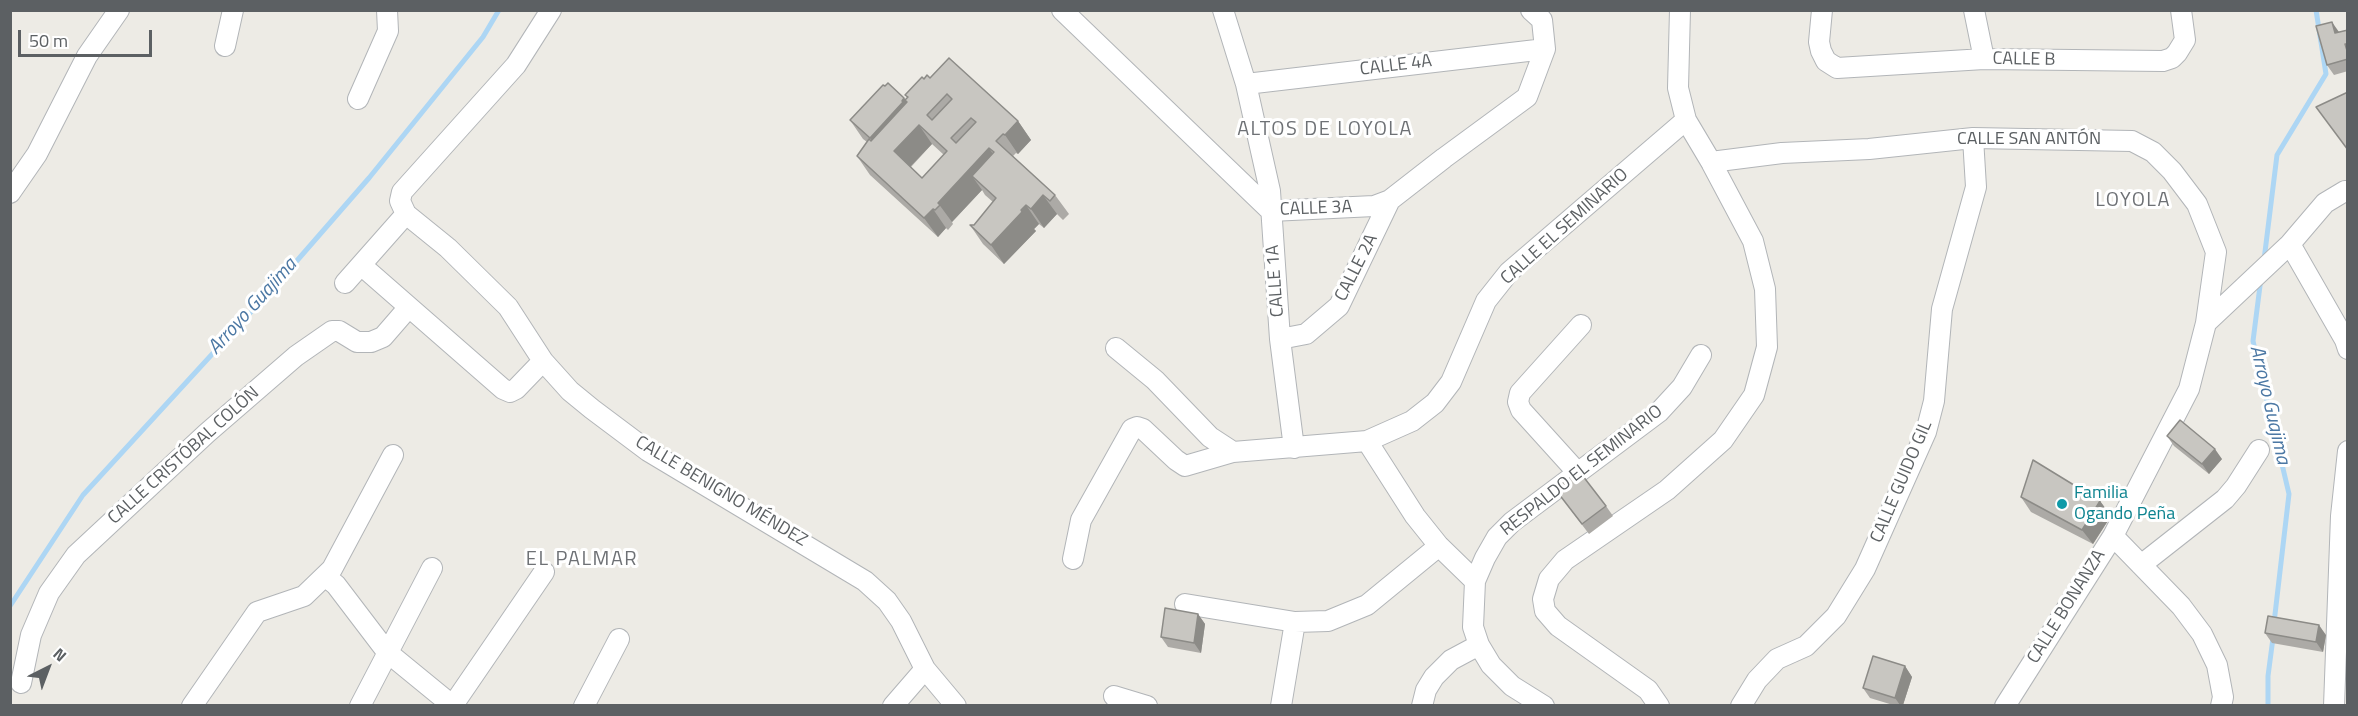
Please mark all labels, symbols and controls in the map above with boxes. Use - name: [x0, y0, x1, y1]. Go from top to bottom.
- scale bar: [21, 18, 154, 56]
- text: 50 m: [29, 27, 68, 54]
- street label: CALLE B: [1992, 49, 2056, 71]
- street label: CALLE 4A: [1359, 51, 1433, 81]
- district label: ALTOS DE LOYOLA: [1237, 118, 1413, 142]
- street label: CALLE SAN ANTÓN: [1957, 129, 2101, 151]
- street label: CALLE EL SEMINARIO: [1497, 164, 1633, 290]
- district label: LOYOLA: [2095, 189, 2171, 213]
- street label: CALLE 3A: [1279, 197, 1353, 221]
- street label: CALLE 2A: [1331, 231, 1383, 305]
- street label: CALLE 1A: [1263, 244, 1289, 318]
- water label: Arroyo Guajima: [203, 254, 303, 360]
- water label: Arroyo Guajima: [2244, 343, 2294, 467]
- street label: CALLE CRISTÓBAL COLÓN: [104, 382, 264, 530]
- street label: RESPALDO EL SEMINARIO: [1497, 401, 1667, 541]
- street label: CALLE GUIDO GIL: [1867, 418, 1937, 546]
- street label: CALLE BENIGNO MÉNDEZ: [631, 432, 811, 552]
- place label: Familia Ogando Peña: [2074, 483, 2175, 526]
- marker: Familia Ogando Peña: [2055, 497, 2069, 511]
- street label: CALLE BONANZA: [2023, 546, 2111, 668]
- district label: EL PALMAR: [526, 548, 638, 572]
- north arrow: [18, 638, 78, 698]
- text: N: [48, 642, 72, 667]

